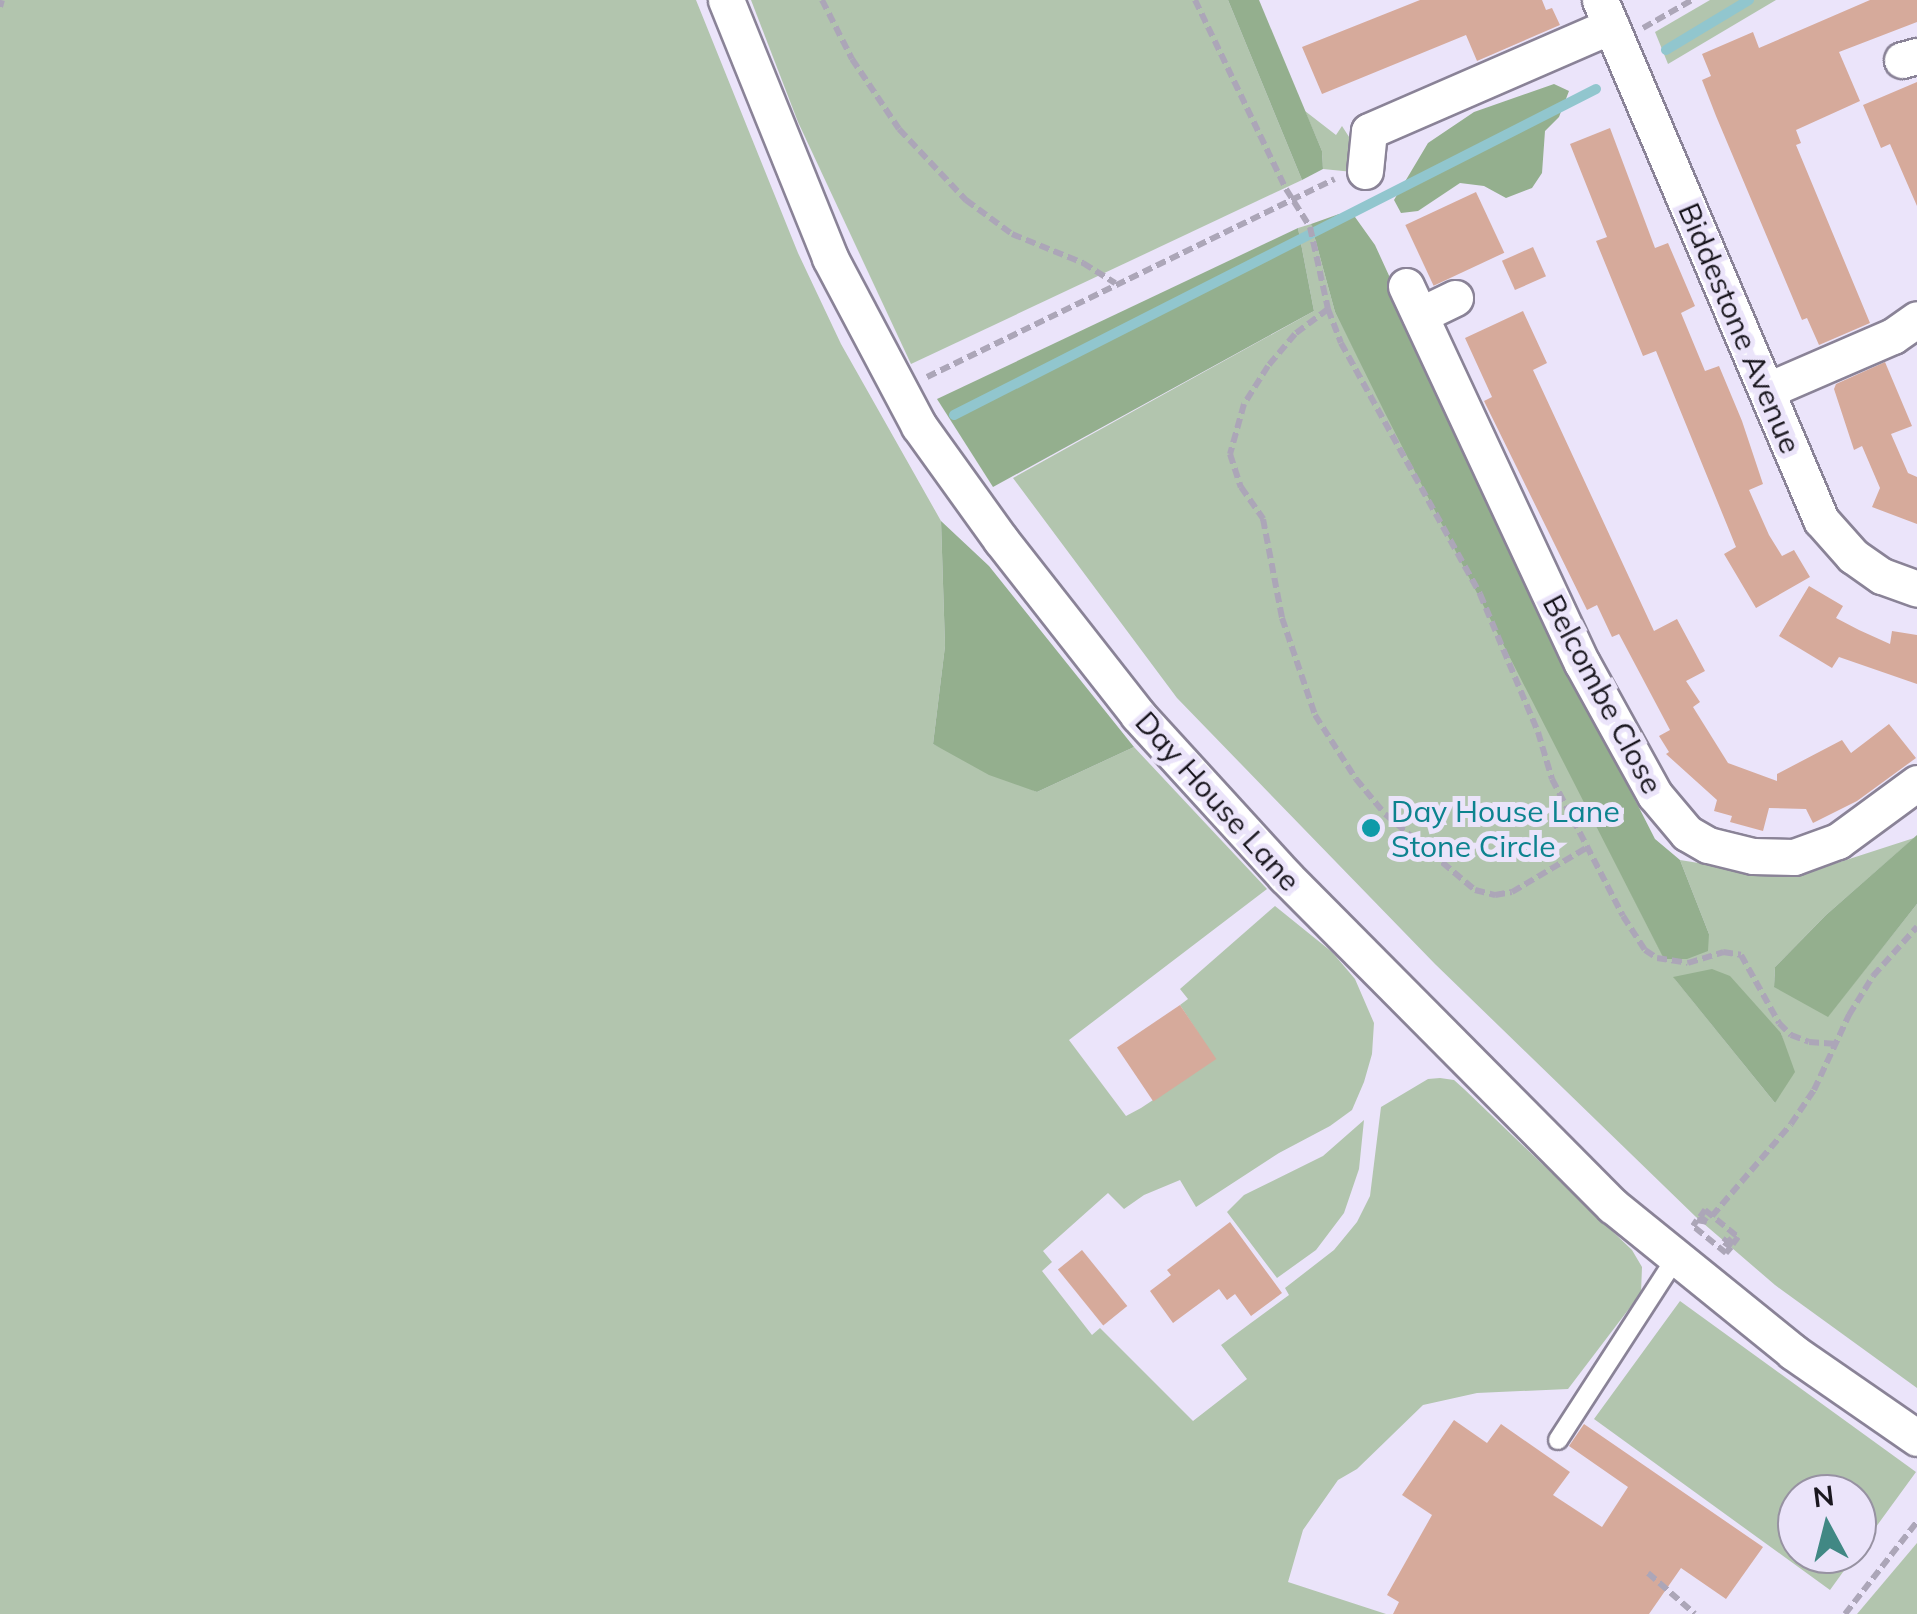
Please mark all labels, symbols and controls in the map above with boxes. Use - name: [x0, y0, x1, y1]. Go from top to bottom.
- street label: Biddestone Avenue: [1671, 197, 1809, 459]
- street label: Belcombe Close: [1535, 588, 1671, 800]
- street label: Day House Lane: [1128, 704, 1308, 898]
- place label: Day House Lane Stone Circle: [1391, 793, 1620, 864]
- marker: Day House Lane Stone Circle: [1360, 817, 1382, 839]
- north arrow: [1777, 1474, 1877, 1574]
- text: N: [1811, 1477, 1836, 1514]

